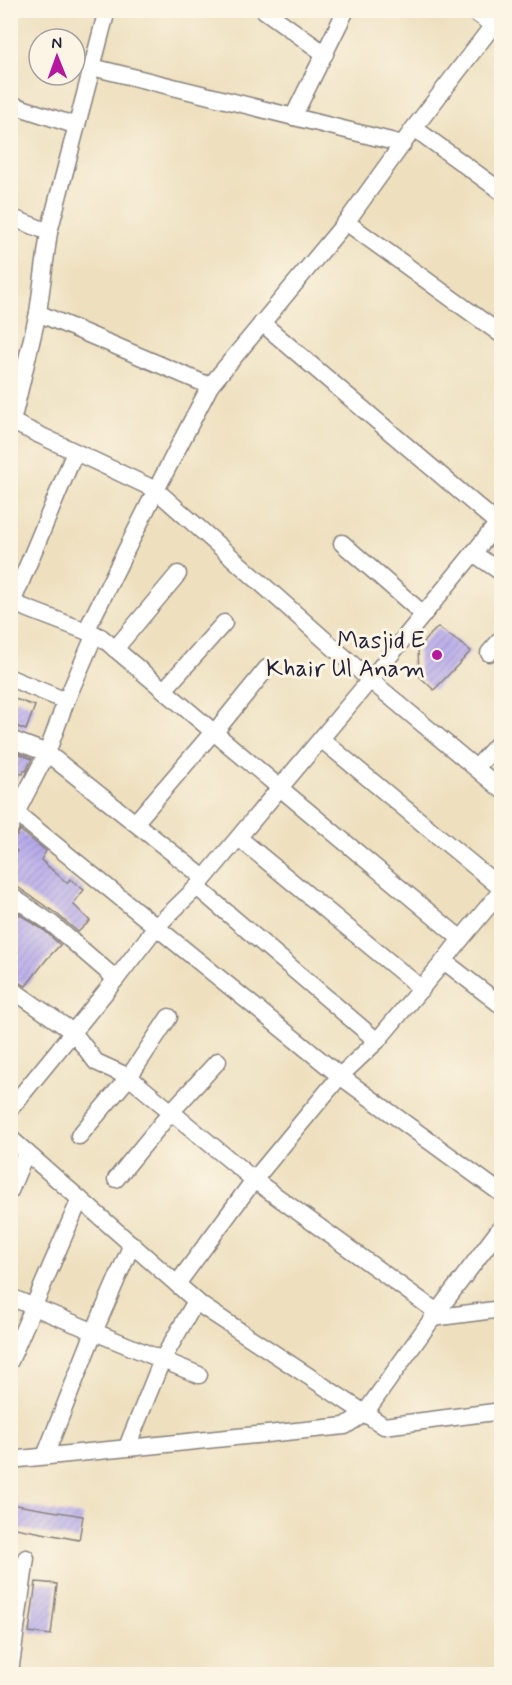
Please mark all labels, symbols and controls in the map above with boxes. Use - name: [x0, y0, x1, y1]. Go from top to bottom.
- north arrow: [27, 27, 87, 87]
- text: N: [51, 33, 62, 54]
- place label: Masjid E Khair Ul Anam: [266, 626, 425, 685]
- marker: Masjid E Khair Ul Anam: [430, 648, 444, 662]

